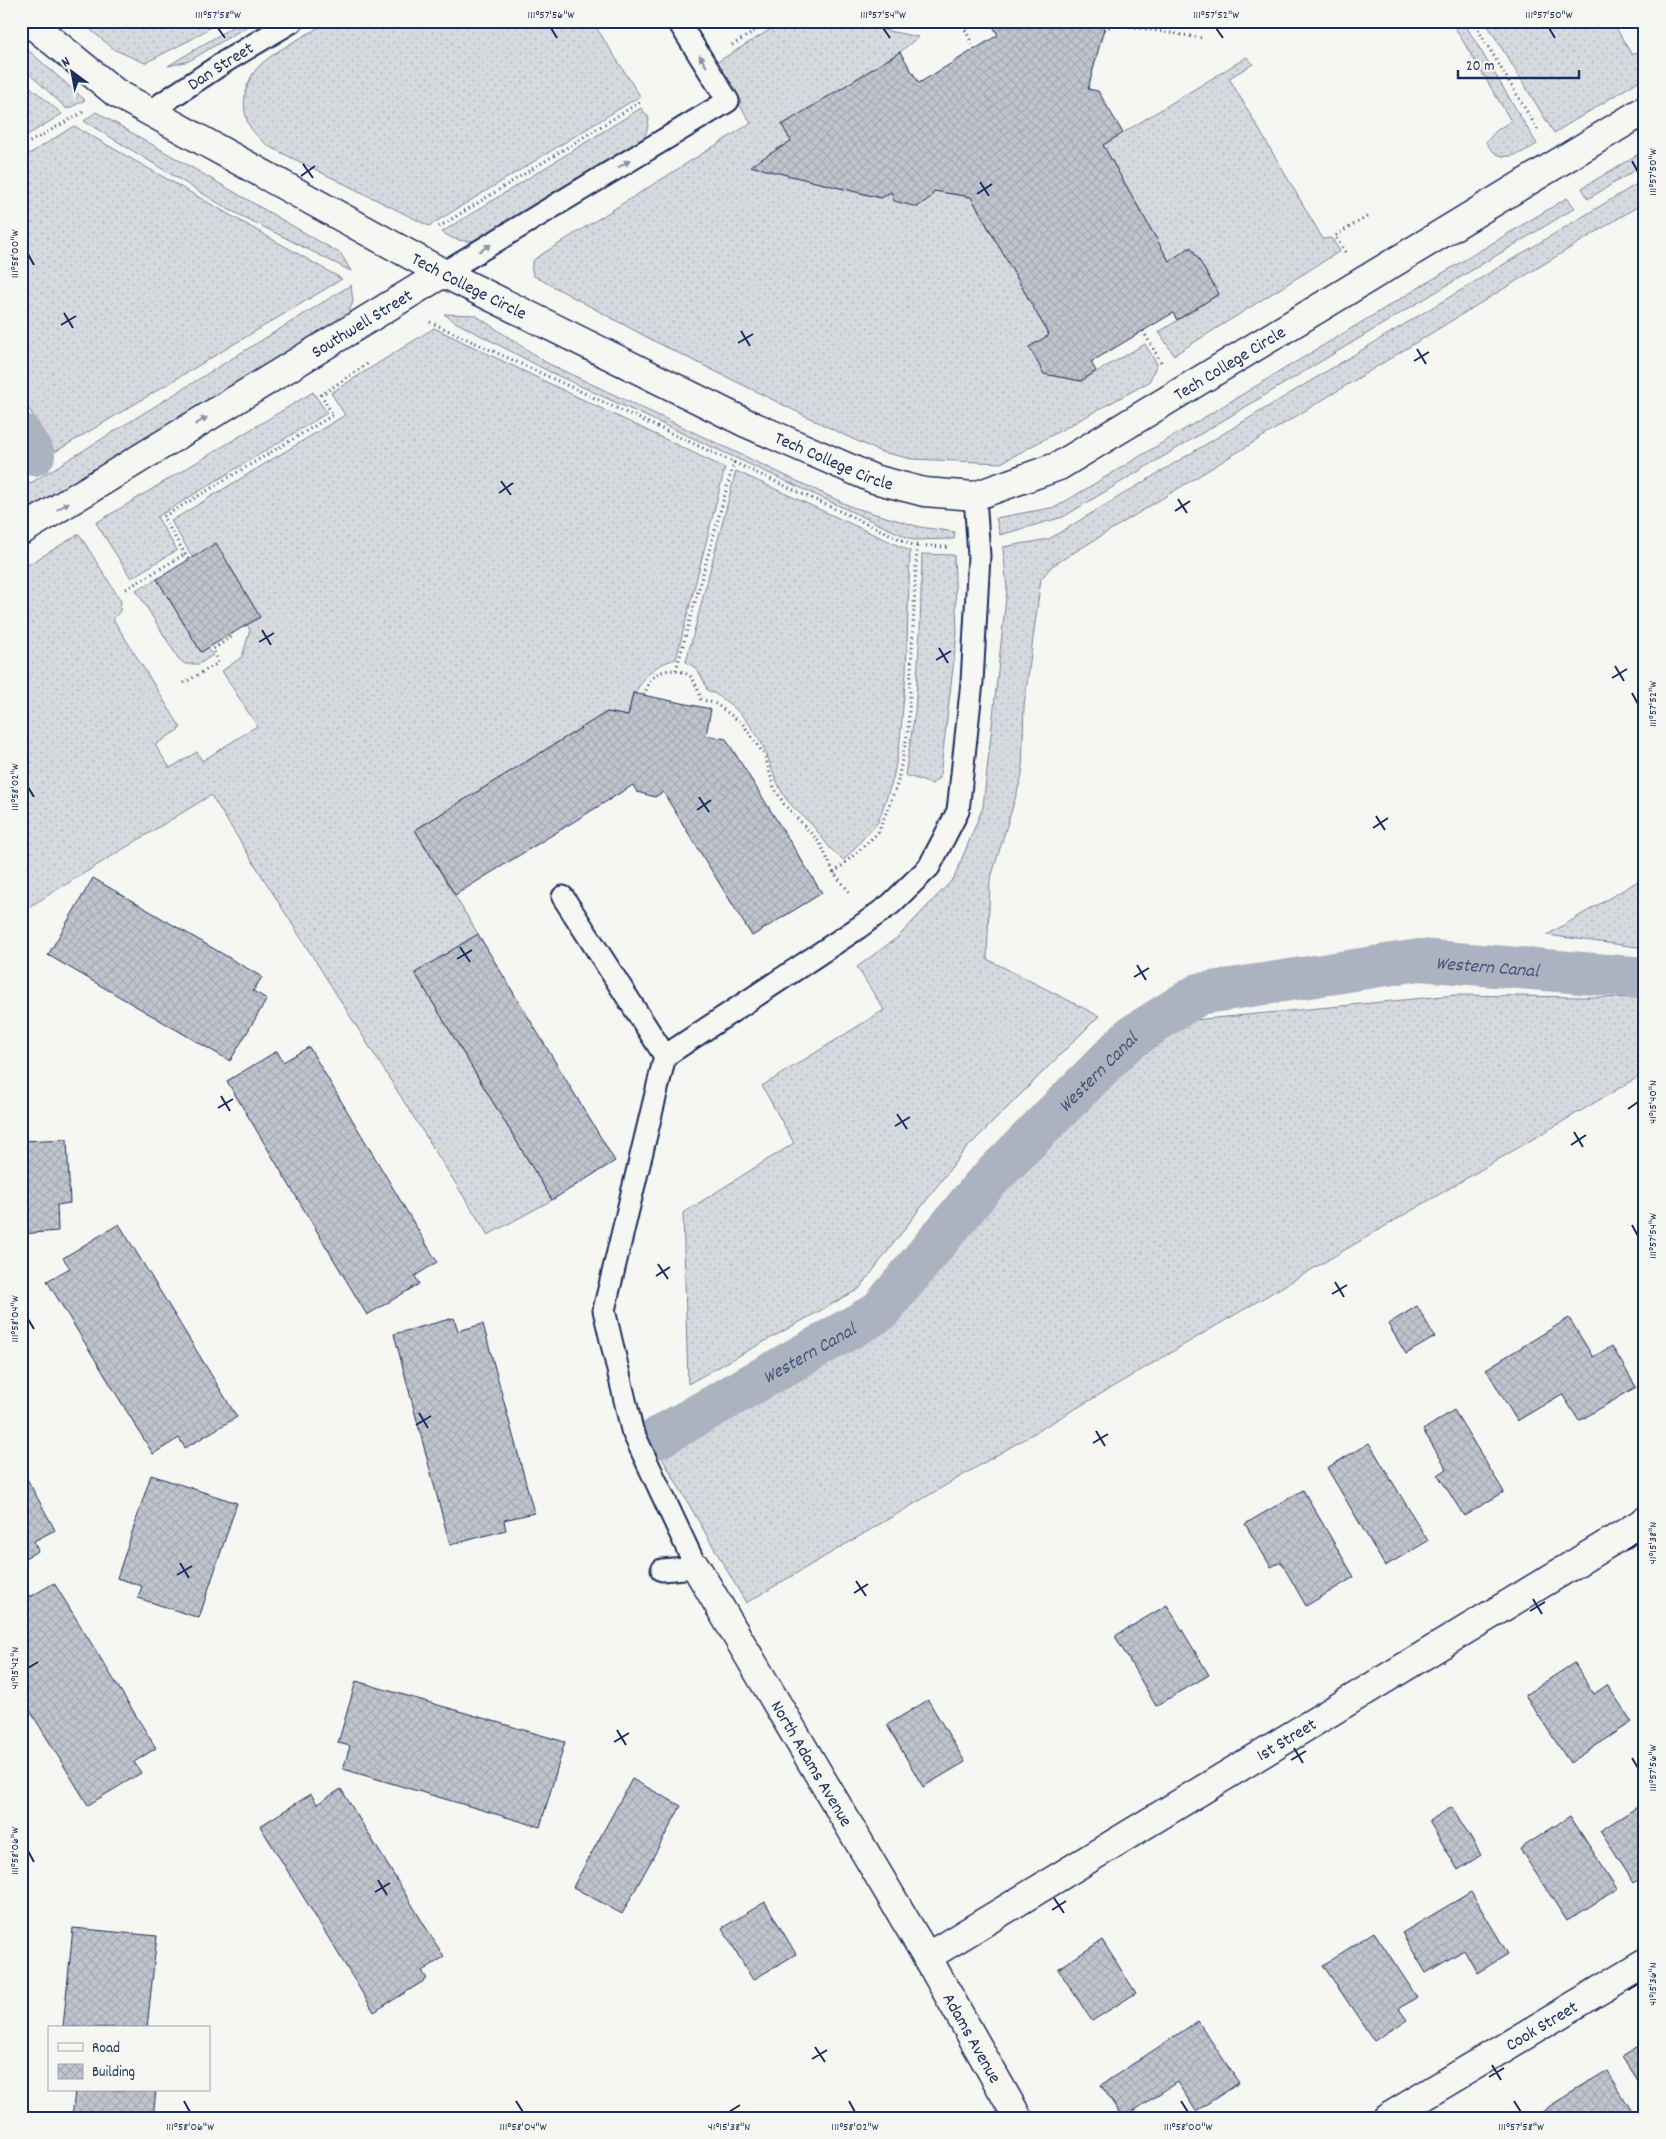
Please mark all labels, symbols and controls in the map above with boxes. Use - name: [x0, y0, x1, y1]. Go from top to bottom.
- text: 111°57'58"W: [195, 7, 241, 24]
- text: 111°57'56"W: [528, 7, 575, 24]
- text: 111°57'54"W: [860, 7, 906, 24]
- text: 111°57'52"W: [1193, 7, 1239, 24]
- text: 111°57'50"W: [1525, 7, 1573, 24]
- street label: Dan Street: [183, 37, 259, 98]
- north arrow: [48, 48, 98, 98]
- scale bar: [1458, 48, 1580, 80]
- text: N: [58, 52, 74, 73]
- one-way arrow: [699, 55, 708, 68]
- text: 20 m: [1466, 56, 1494, 78]
- text: 111°57'50"W: [1645, 148, 1662, 196]
- one-way arrow: [618, 160, 631, 169]
- text: 111°58'00"W: [7, 230, 24, 278]
- one-way arrow: [478, 243, 491, 253]
- street label: Tech College Circle: [406, 248, 530, 327]
- street label: Southwell Street: [307, 284, 418, 366]
- street label: Tech College Circle: [1170, 321, 1291, 408]
- one-way arrow: [195, 416, 208, 426]
- street label: Tech College Circle: [770, 427, 895, 498]
- one-way arrow: [56, 501, 69, 511]
- text: 111°57'52"W: [1645, 681, 1662, 727]
- text: 111°58'02"W: [7, 763, 24, 811]
- water label: Western Canal: [1434, 951, 1541, 987]
- water label: Western Canal: [1053, 1027, 1146, 1120]
- text: 41°15'40"N: [1645, 1080, 1662, 1124]
- text: 111°57'54"W: [1645, 1213, 1662, 1259]
- text: 111°58'04"W: [7, 1295, 24, 1343]
- water label: Western Canal: [759, 1317, 863, 1392]
- text: 41°15'38"N: [1645, 1522, 1662, 1564]
- text: 41°15'42"N: [7, 1647, 24, 1689]
- street label: North Adams Avenue: [763, 1697, 857, 1832]
- street label: 1st Street: [1253, 1713, 1322, 1769]
- text: 111°57'56"W: [1645, 1744, 1662, 1791]
- text: 111°58'06"W: [7, 1827, 24, 1875]
- text: 41°15'36"N: [1645, 1962, 1662, 2006]
- street label: Adams Avenue: [935, 1989, 1006, 2089]
- street label: Cook Street: [1502, 1996, 1584, 2059]
- legend: [48, 2026, 210, 2092]
- text: Road: [92, 2038, 120, 2060]
- text: Building: [92, 2062, 135, 2084]
- text: 111°58'06"W: [166, 2119, 214, 2136]
- text: 111°58'04"W: [499, 2119, 547, 2136]
- text: 41°15'38"N: [708, 2119, 750, 2136]
- text: 111°58'02"W: [831, 2119, 879, 2136]
- text: 111°58'00"W: [1164, 2119, 1212, 2136]
- text: 111°57'58"W: [1498, 2119, 1544, 2136]

